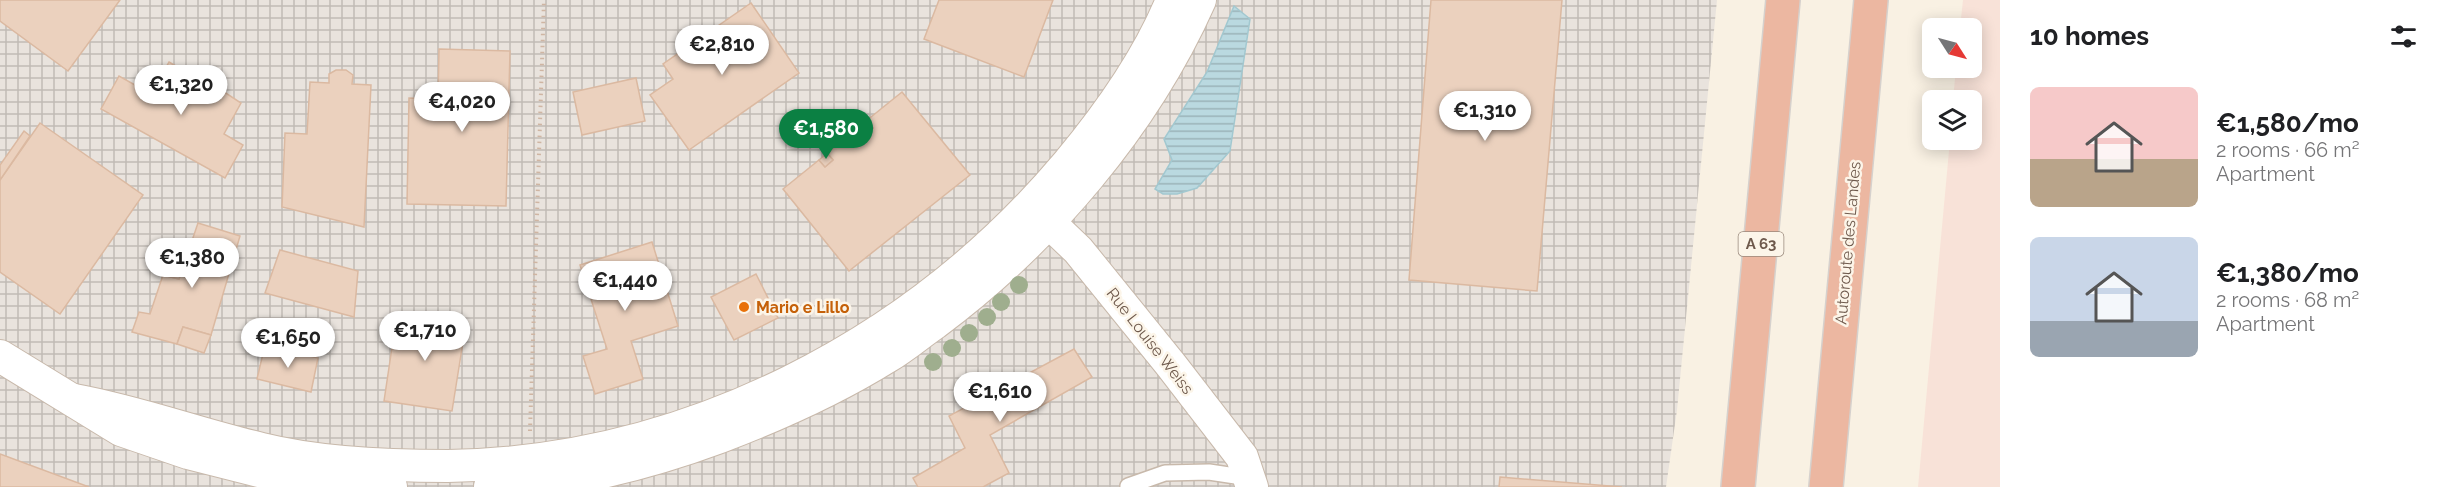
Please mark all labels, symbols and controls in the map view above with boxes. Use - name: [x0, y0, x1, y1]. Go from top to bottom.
- north arrow: [1922, 18, 1982, 78]
- map controls: [1922, 18, 1982, 150]
- icon: filters: [2387, 20, 2420, 53]
- text: 10 homes: [2030, 21, 2149, 51]
- pin: €2,810: [673, 25, 771, 76]
- text: €2,810: [689, 32, 755, 56]
- pin: €1,320: [132, 65, 230, 116]
- text: €1,320: [148, 72, 214, 96]
- pin: €4,020: [413, 82, 511, 133]
- text: €4,020: [428, 89, 496, 113]
- button: layers: [1922, 90, 1982, 150]
- pin: €1,310: [1436, 91, 1534, 142]
- text: €1,310: [1453, 98, 1517, 122]
- text: €1,580/mo: [2216, 108, 2359, 138]
- pin: €1,580: [777, 109, 875, 160]
- icon: home: [2078, 111, 2150, 183]
- text: €1,580: [793, 116, 859, 140]
- text: 2 rooms · 66 m²: [2216, 138, 2359, 162]
- street label: Autoroute des Landes: [1831, 160, 1865, 325]
- text: Apartment: [2216, 162, 2315, 186]
- road number: A 63: [1738, 232, 1784, 256]
- pin: €1,380: [143, 238, 241, 289]
- text: €1,380: [159, 245, 225, 269]
- text: €1,380/mo: [2216, 258, 2359, 288]
- pin: €1,440: [576, 261, 674, 312]
- icon: home: [2078, 261, 2150, 333]
- text: €1,440: [592, 268, 658, 292]
- street label: Rue Louise Weiss: [1103, 284, 1198, 398]
- text: 2 rooms · 68 m²: [2216, 288, 2359, 312]
- place label: Mario e Lillo: [756, 298, 850, 317]
- marker: Mario e Lillo: [737, 300, 751, 314]
- pin: €1,710: [376, 311, 474, 362]
- text: Apartment: [2216, 312, 2315, 336]
- pin: €1,650: [239, 318, 337, 369]
- text: €1,710: [393, 318, 457, 342]
- text: €1,650: [255, 325, 321, 349]
- pin: €1,610: [951, 372, 1049, 423]
- text: €1,610: [968, 379, 1032, 403]

